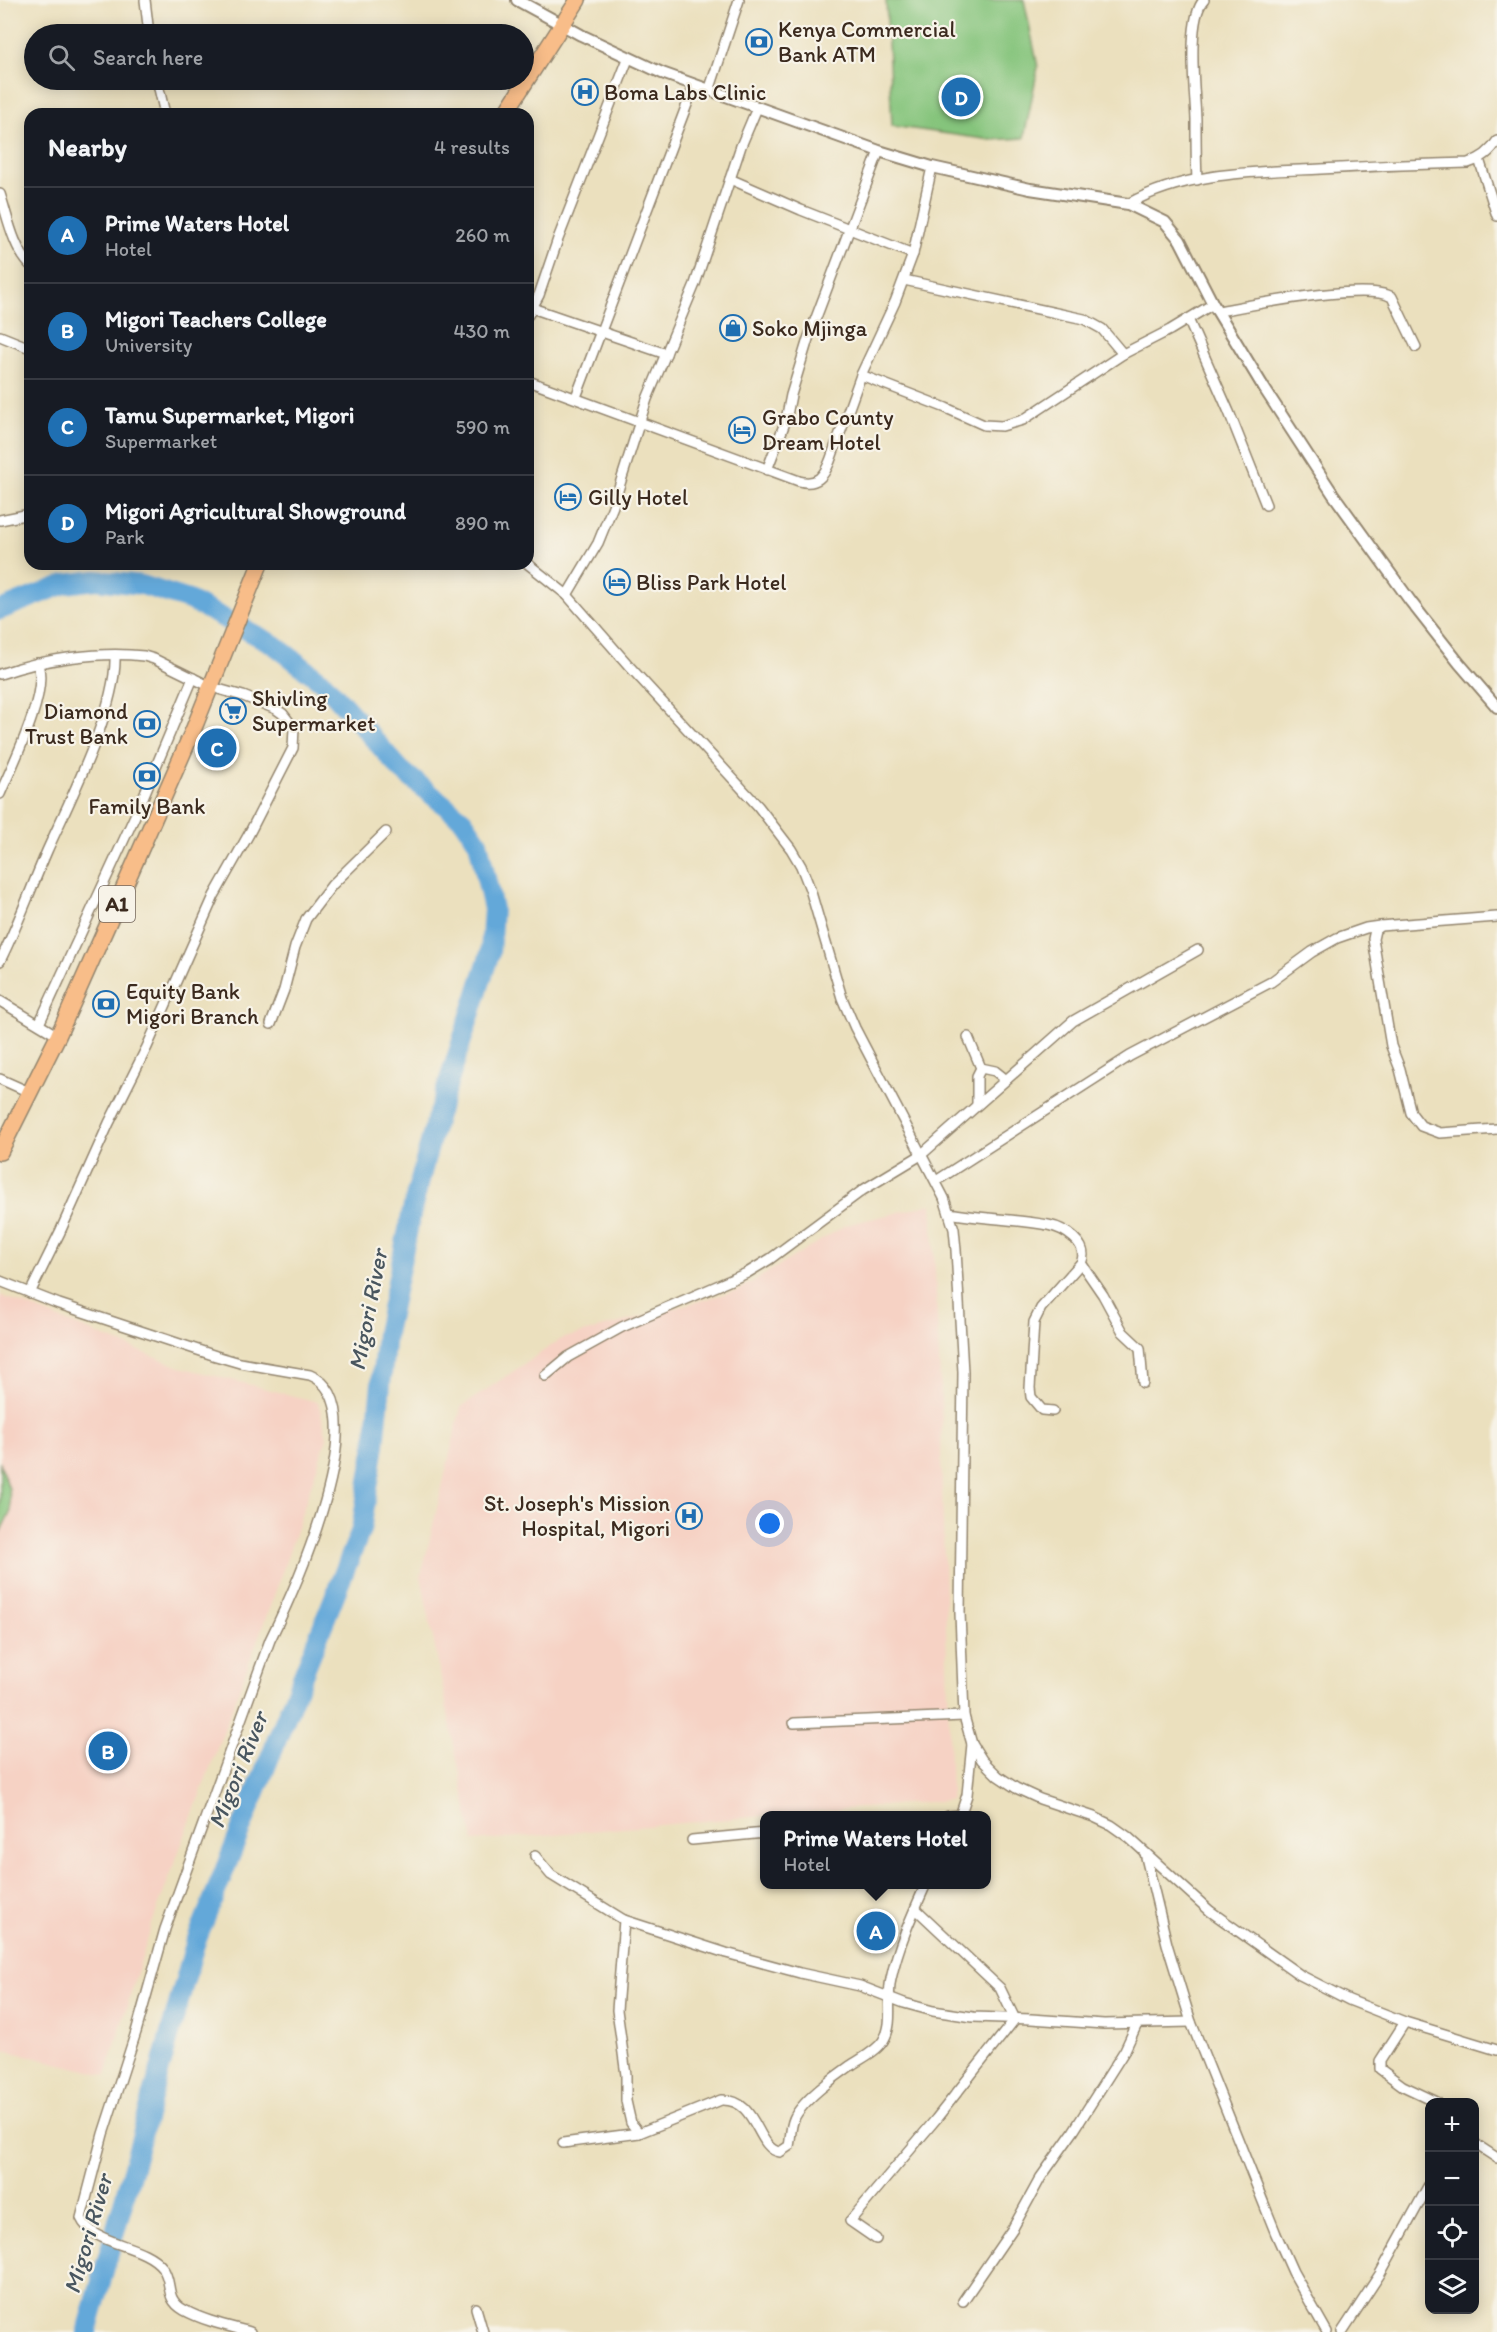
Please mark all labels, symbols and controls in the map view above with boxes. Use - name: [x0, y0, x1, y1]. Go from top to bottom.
- place label: Kenya Commercial Bank ATM: [778, 16, 956, 68]
- search box: [24, 24, 534, 90]
- bank icon: Kenya Commercial Bank ATM: [744, 27, 774, 57]
- icon: search: [45, 41, 78, 74]
- text: Search here: [93, 44, 203, 71]
- pin: D: [942, 74, 980, 120]
- hospital icon: Boma Labs Clinic: [570, 77, 600, 107]
- place label: Boma Labs Clinic: [604, 79, 766, 106]
- text: Nearby: [48, 131, 127, 163]
- text: 4 results: [434, 135, 510, 159]
- text: Prime Waters Hotel: [105, 210, 289, 237]
- text: A: [61, 223, 74, 247]
- text: 260 m: [455, 223, 510, 247]
- text: Hotel: [105, 237, 152, 261]
- text: Migori Teachers College: [105, 306, 327, 333]
- shop icon: Soko Mjinga: [718, 313, 748, 343]
- place label: Soko Mjinga: [752, 315, 868, 342]
- text: B: [61, 319, 74, 343]
- text: 430 m: [453, 319, 510, 343]
- text: University: [105, 333, 192, 357]
- text: Tamu Supermarket, Migori: [105, 402, 354, 429]
- place label: Grabo County Dream Hotel: [762, 404, 894, 456]
- text: C: [61, 415, 74, 439]
- text: 590 m: [455, 415, 510, 439]
- hotel icon: Grabo County Dream Hotel: [727, 415, 757, 445]
- text: Supermarket: [105, 429, 217, 453]
- hotel icon: Gilly Hotel: [553, 482, 583, 512]
- place label: Gilly Hotel: [588, 484, 688, 511]
- text: Migori Agricultural Showground: [105, 498, 406, 525]
- text: D: [61, 511, 74, 535]
- text: 890 m: [455, 511, 510, 535]
- text: Park: [105, 525, 144, 549]
- hotel icon: Bliss Park Hotel: [602, 567, 632, 597]
- place label: Bliss Park Hotel: [636, 569, 786, 596]
- place label: Shivling Supermarket: [252, 685, 376, 737]
- supermarket icon: Shivling Supermarket: [218, 696, 248, 726]
- place label: Diamond Trust Bank: [25, 698, 128, 750]
- bank icon: Diamond Trust Bank: [132, 709, 162, 739]
- pin: C: [198, 726, 236, 771]
- bank icon: Family Bank: [132, 761, 162, 791]
- place label: Family Bank: [89, 793, 206, 820]
- road number: A1: [99, 886, 135, 922]
- place label: Equity Bank Migori Branch: [126, 978, 259, 1030]
- bank icon: Equity Bank Migori Branch: [91, 989, 121, 1019]
- water label: Migori River: [342, 1244, 394, 1373]
- place label: St. Joseph's Mission Hospital, Migori: [484, 1490, 670, 1542]
- hospital icon: St. Joseph's Mission Hospital, Migori: [674, 1501, 704, 1531]
- your location: [755, 1509, 784, 1538]
- water label: Migori River: [201, 1705, 275, 1832]
- pin: B: [88, 1728, 128, 1774]
- popup: [760, 1811, 991, 1889]
- text: Prime Waters Hotel: [783, 1825, 968, 1852]
- text: Hotel: [783, 1852, 830, 1876]
- pin: A: [856, 1908, 896, 1954]
- map controls: [1425, 2098, 1479, 2314]
- button: +: [1425, 2098, 1479, 2152]
- button: −: [1425, 2152, 1479, 2206]
- water label: Migori River: [57, 2169, 119, 2297]
- button: locate: [1425, 2206, 1479, 2260]
- button: layers: [1425, 2260, 1479, 2314]

